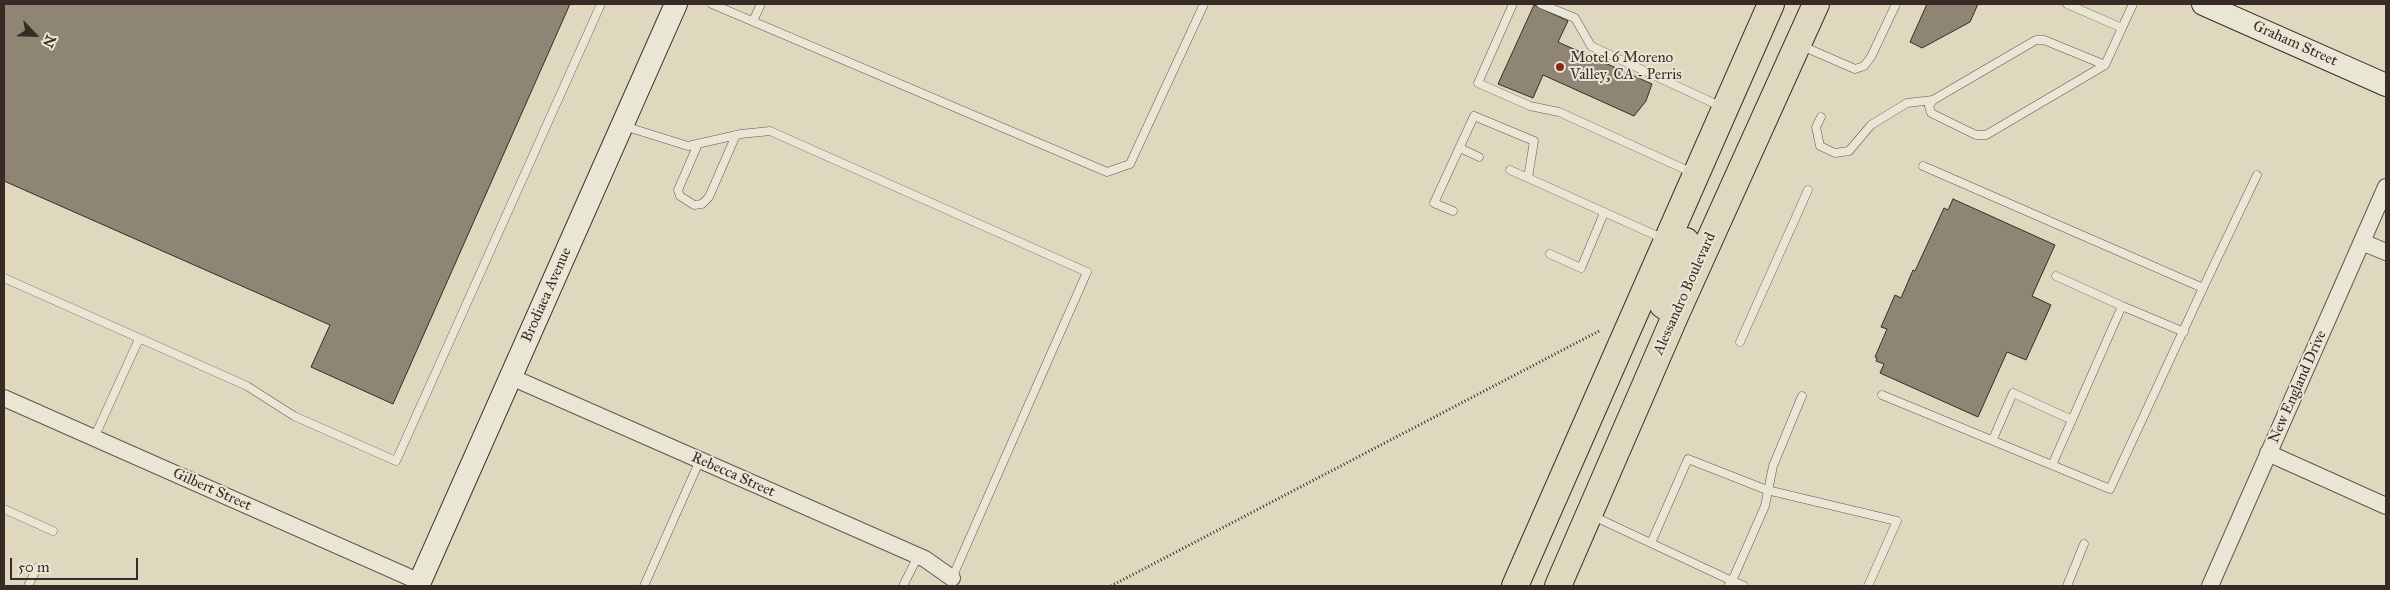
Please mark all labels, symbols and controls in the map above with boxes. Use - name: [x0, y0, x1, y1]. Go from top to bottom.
- north arrow: [10, 10, 60, 60]
- street label: Graham Street: [2250, 17, 2340, 71]
- text: N: [39, 32, 59, 50]
- place label: Motel 6 Moreno Valley, CA - Perris: [1570, 49, 1682, 84]
- marker: Motel 6 Moreno Valley, CA - Perris: [1554, 61, 1566, 73]
- street label: Alessandro Boulevard: [1650, 230, 1720, 358]
- street label: Brodiaea Avenue: [518, 245, 576, 345]
- street label: New England Drive: [2265, 328, 2331, 446]
- street label: Rebecca Street: [688, 449, 778, 501]
- street label: Gilbert Street: [170, 465, 254, 515]
- scale bar: [12, 548, 140, 580]
- text: 50 m: [18, 558, 50, 576]

